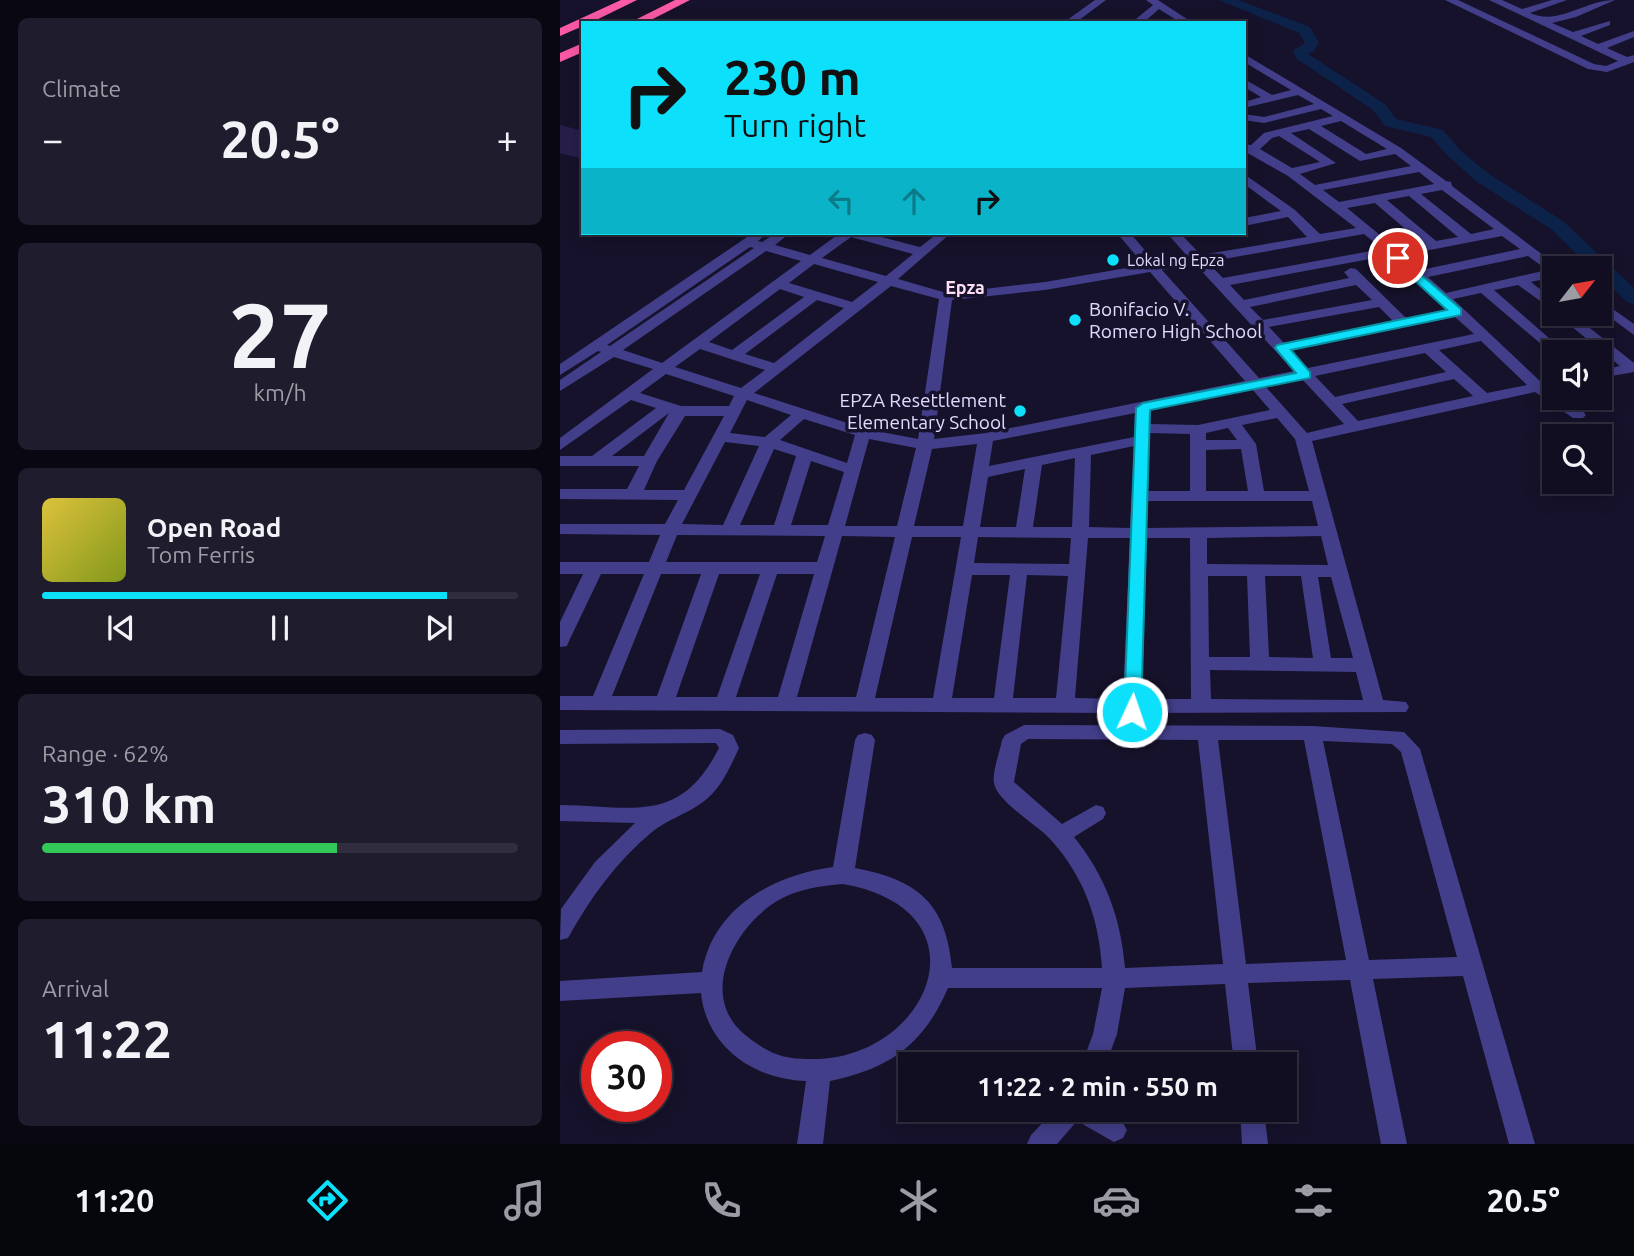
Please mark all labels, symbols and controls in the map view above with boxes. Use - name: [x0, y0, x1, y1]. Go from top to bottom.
- icon: right: [609, 49, 700, 140]
- text: 230 m: [724, 49, 861, 104]
- text: Climate: [42, 76, 121, 101]
- text: Turn right: [724, 107, 866, 143]
- text: 20.5°: [220, 110, 340, 168]
- text: −: [42, 118, 63, 160]
- text: +: [497, 118, 518, 160]
- icon: left: [822, 182, 860, 220]
- icon: ahead: [895, 182, 933, 220]
- icon: right: [968, 182, 1006, 220]
- pin: [1368, 228, 1428, 288]
- icon: arrive: [1379, 239, 1417, 277]
- place label: Lokal ng Epza: [1127, 251, 1224, 269]
- marker: Lokal ng Epza: [1105, 252, 1121, 268]
- north arrow: [1542, 256, 1612, 326]
- map controls: [1542, 256, 1612, 494]
- district label: Epza: [945, 277, 985, 297]
- text: 27: [229, 283, 331, 385]
- place label: Bonifacio V. Romero High School: [1089, 298, 1262, 342]
- marker: Bonifacio V. Romero High School: [1067, 312, 1083, 328]
- button: sound: [1542, 340, 1612, 410]
- text: km/h: [253, 380, 307, 405]
- place label: EPZA Resettlement Elementary School: [840, 389, 1007, 433]
- marker: EPZA Resettlement Elementary School: [1012, 403, 1028, 419]
- button: search: [1542, 424, 1612, 494]
- text: Open Road: [147, 513, 281, 542]
- text: Tom Ferris: [147, 542, 255, 567]
- icon: previous: [102, 609, 140, 647]
- icon: pause: [261, 609, 299, 647]
- icon: next: [420, 609, 458, 647]
- position arrow: [1095, 675, 1169, 749]
- text: Range · 62%: [42, 741, 169, 766]
- text: 310 km: [42, 775, 216, 833]
- text: Arrival: [42, 976, 109, 1001]
- text: 11:22: [42, 1010, 172, 1068]
- speed limit sign: 30: [581, 1031, 672, 1122]
- text: 11:22 · 2 min · 550 m: [977, 1072, 1218, 1101]
- icon: directions: [303, 1176, 352, 1225]
- icon: music: [500, 1176, 549, 1225]
- icon: phone: [697, 1176, 746, 1225]
- icon: climate: [894, 1176, 943, 1225]
- icon: car: [1092, 1176, 1141, 1225]
- icon: filters: [1289, 1176, 1338, 1225]
- text: 11:20: [74, 1182, 154, 1218]
- text: 20.5°: [1486, 1182, 1560, 1218]

